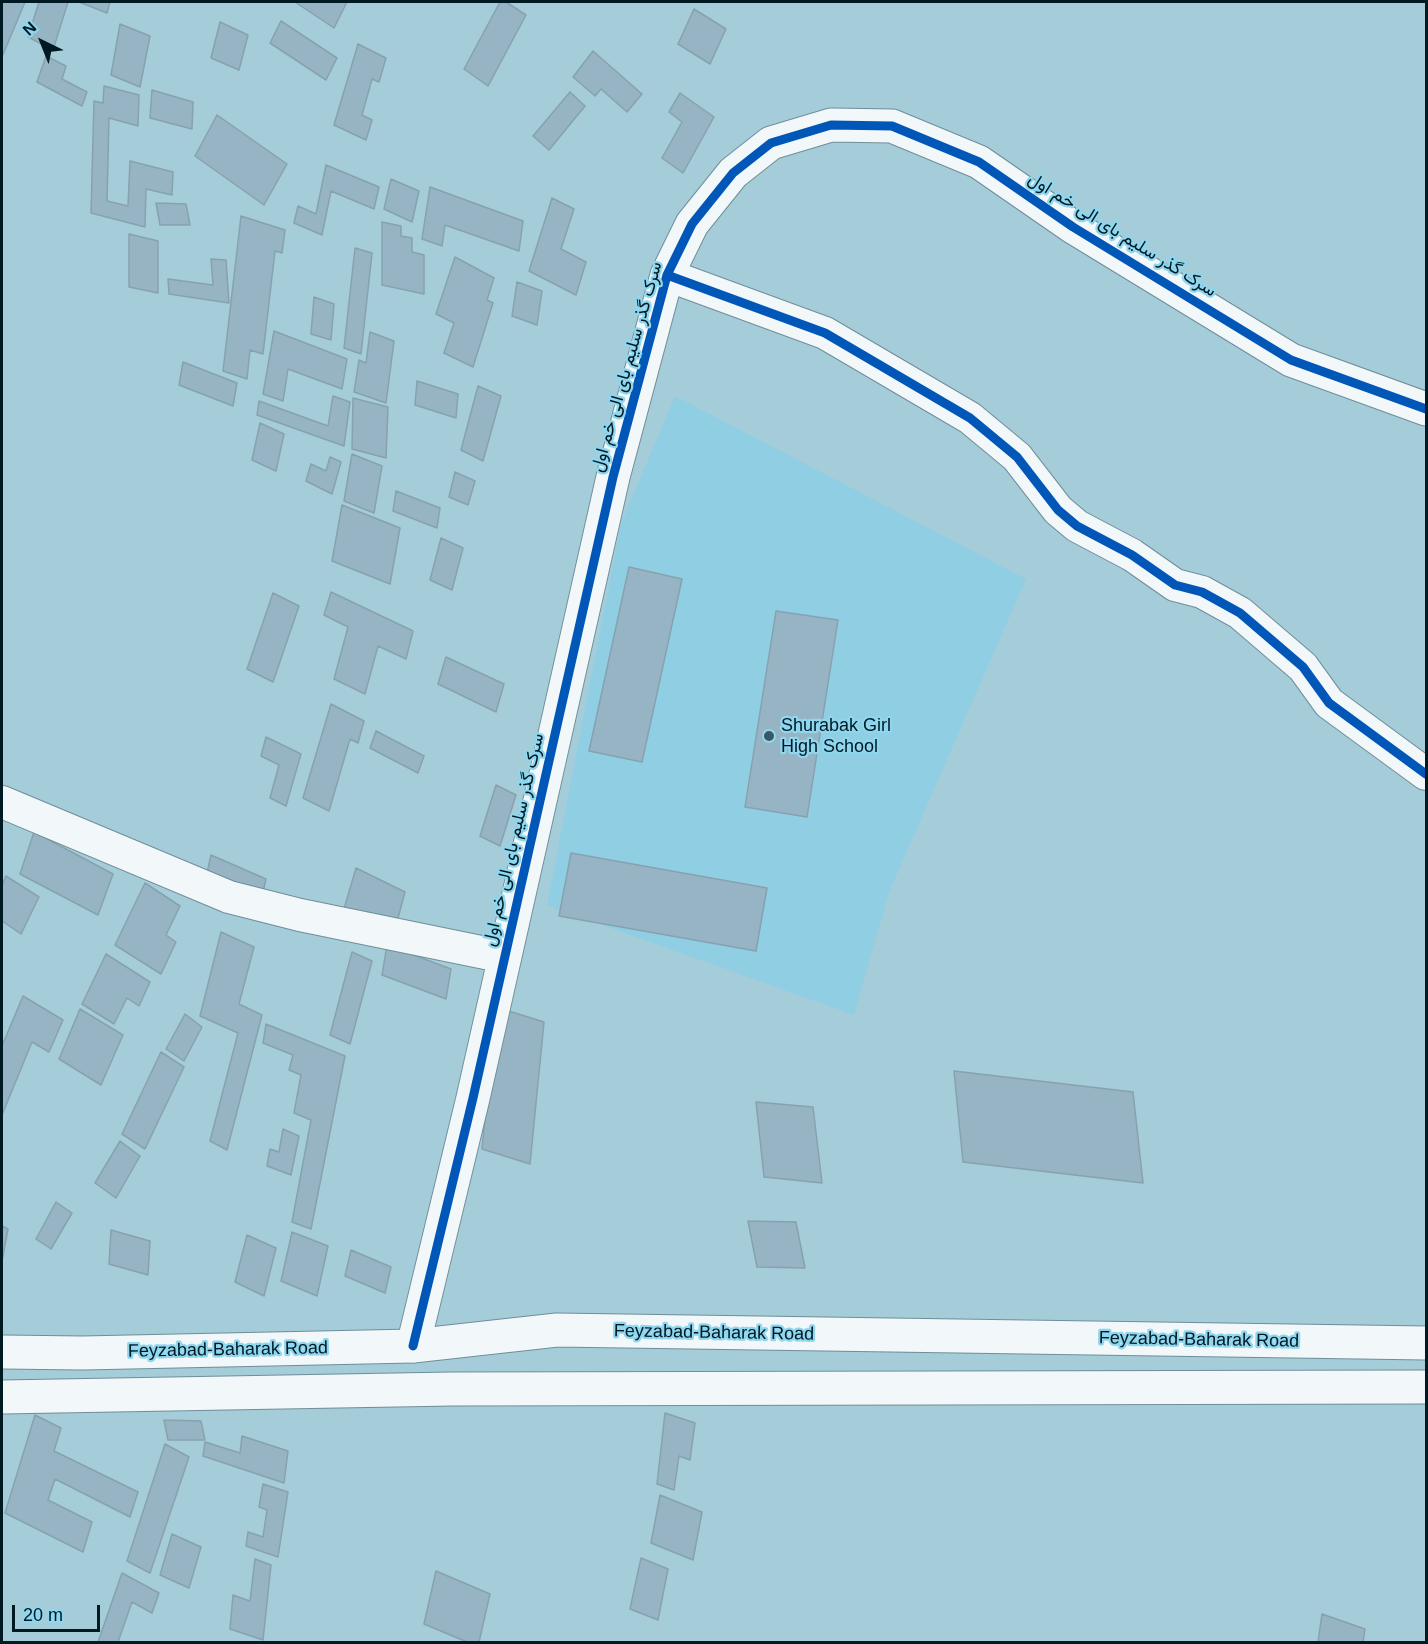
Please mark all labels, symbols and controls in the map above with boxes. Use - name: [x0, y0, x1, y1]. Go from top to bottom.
- north arrow: [12, 12, 72, 72]
- text: N: [19, 18, 39, 39]
- street label: سرک گذر سلیم بای الی خم اول: [1024, 168, 1220, 302]
- street label: سرک گذر سلیم بای الی خم اول: [587, 259, 667, 475]
- place label: Shurabak Girl High School: [781, 715, 891, 758]
- marker: Shurabak Girl High School: [762, 729, 776, 743]
- street label: سرک گذر سلیم بای الی خم اول: [479, 731, 549, 949]
- street label: Feyzabad-Baharak Road: [614, 1320, 814, 1346]
- street label: Feyzabad-Baharak Road: [1099, 1327, 1299, 1353]
- street label: Feyzabad-Baharak Road: [128, 1337, 328, 1363]
- scale bar: [15, 1593, 104, 1631]
- text: 20 m: [23, 1605, 63, 1625]

